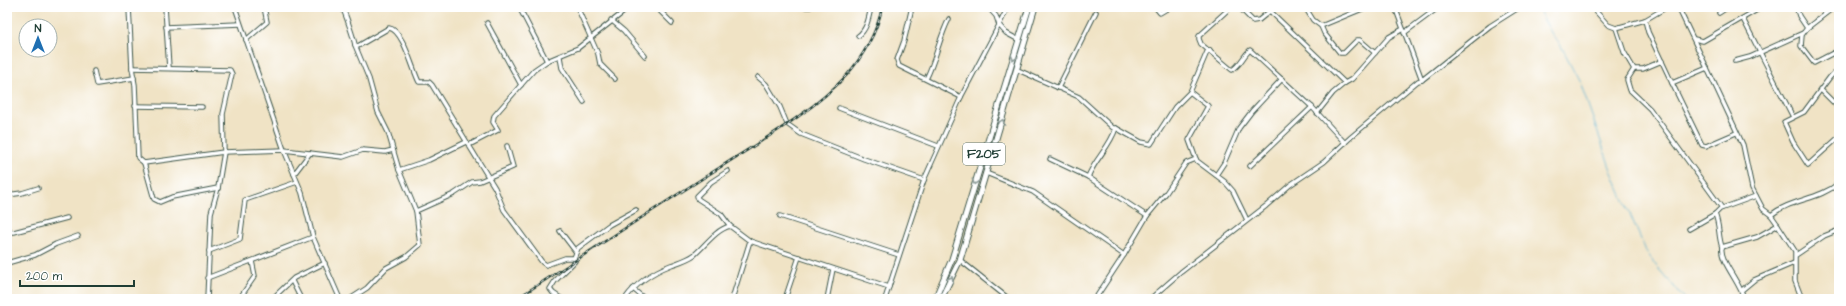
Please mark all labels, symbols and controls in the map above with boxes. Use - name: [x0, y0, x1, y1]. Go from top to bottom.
- north arrow: [18, 18, 58, 58]
- text: N: [35, 21, 42, 36]
- one-way arrow: [1010, 54, 1019, 61]
- one-way arrow: [997, 119, 1006, 126]
- road number: F205: [963, 143, 1005, 165]
- one-way arrow: [971, 178, 980, 185]
- scale bar: [20, 262, 134, 288]
- text: 200 m: [26, 268, 63, 285]
- one-way arrow: [946, 276, 954, 284]

